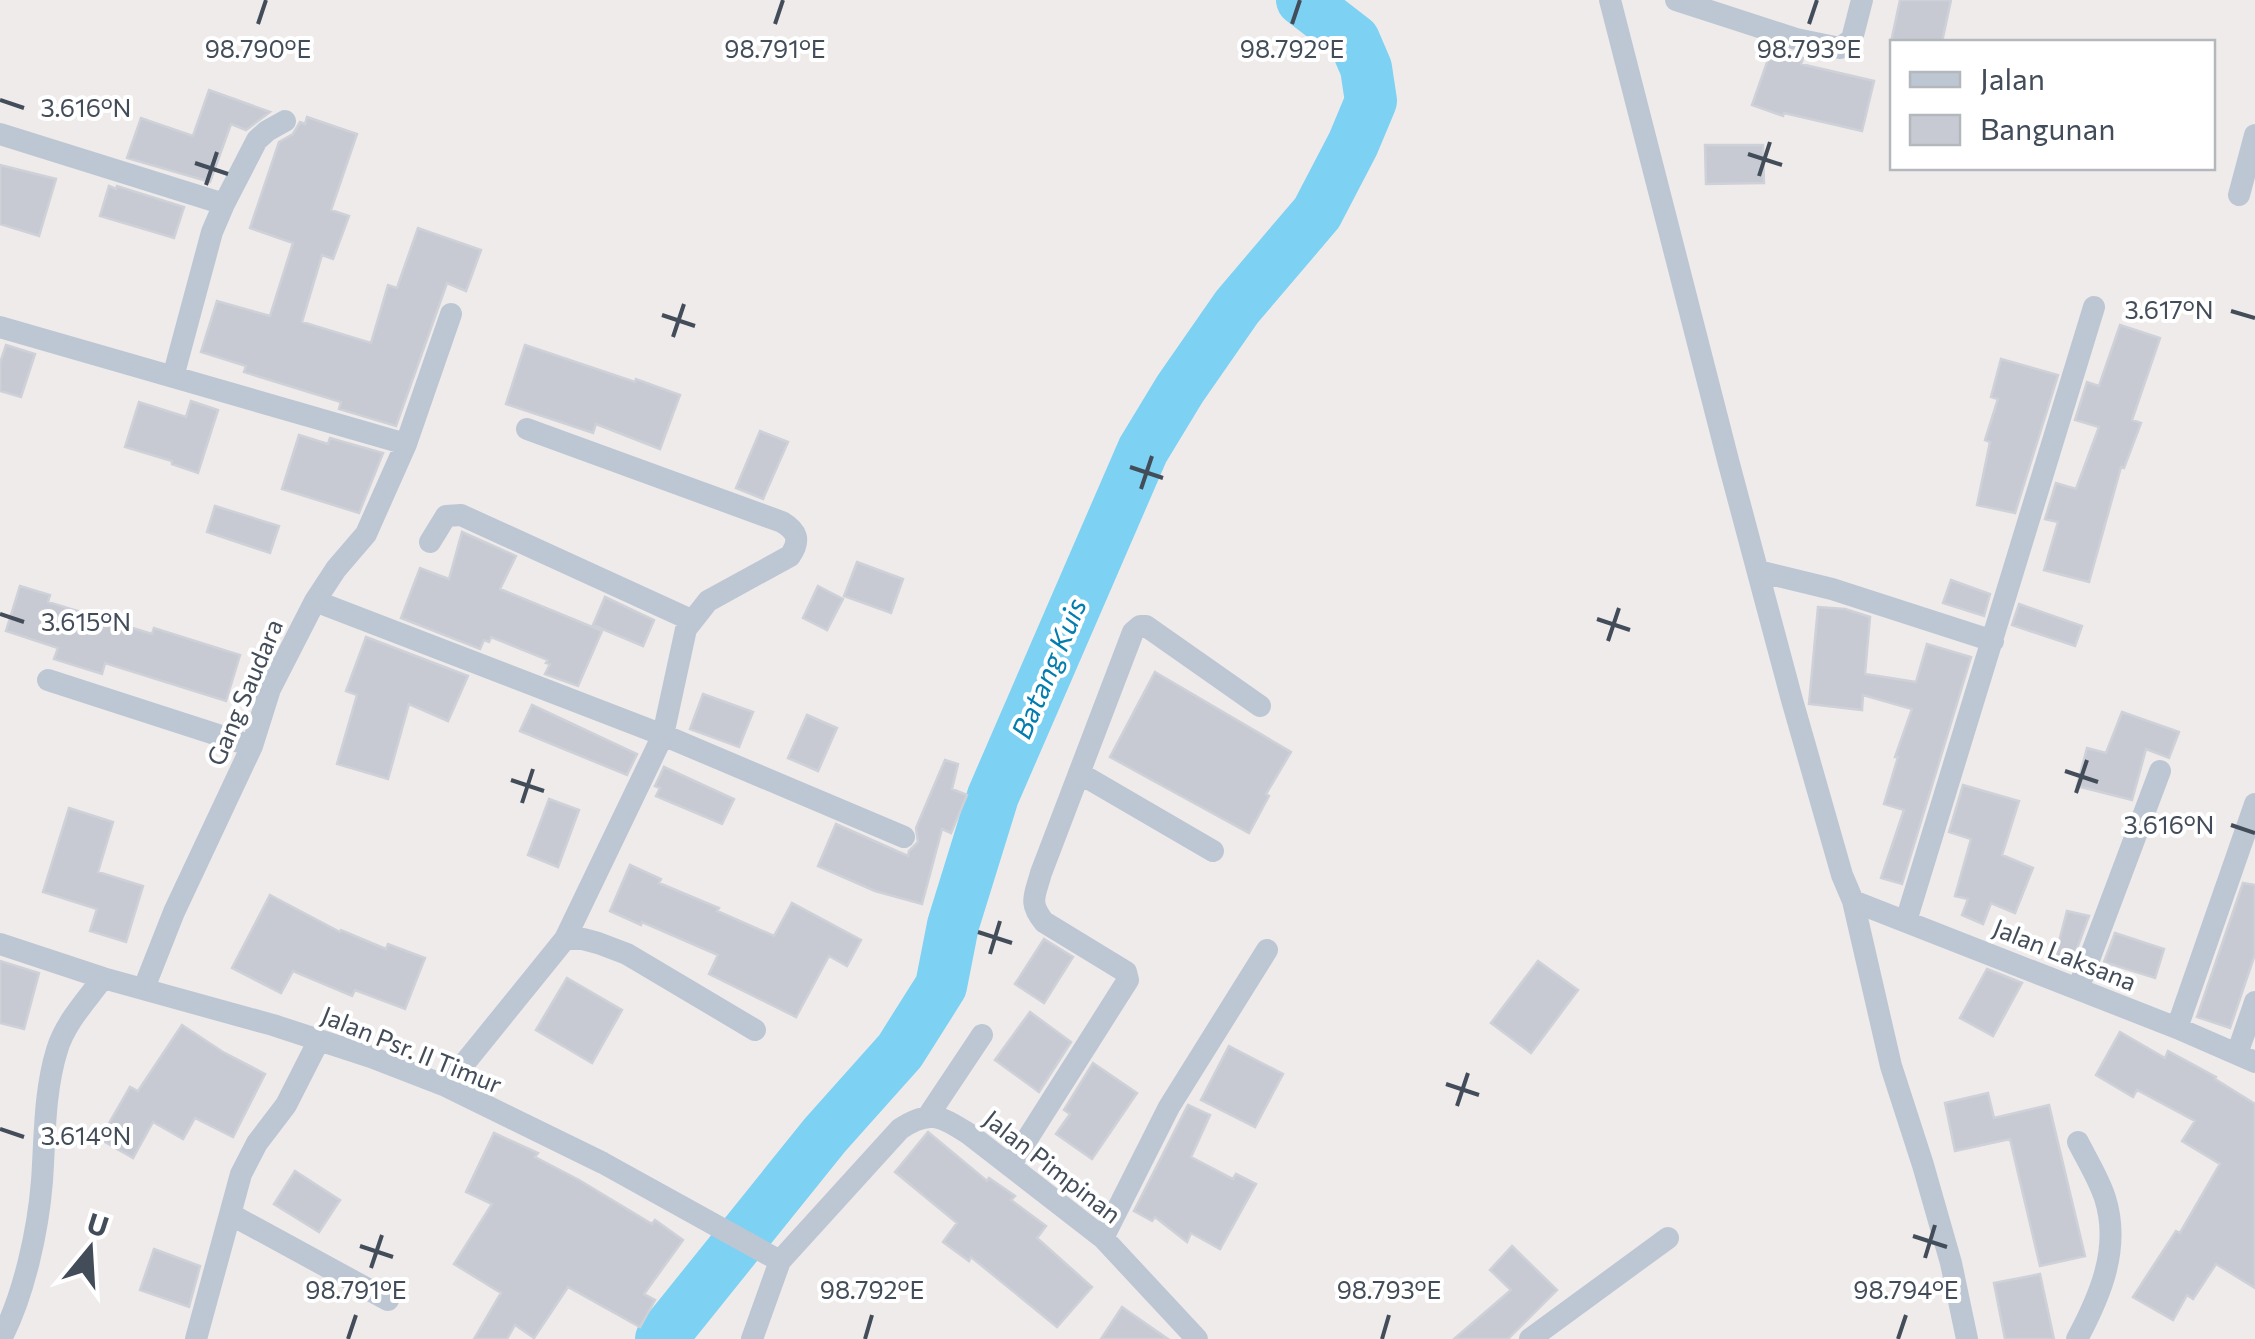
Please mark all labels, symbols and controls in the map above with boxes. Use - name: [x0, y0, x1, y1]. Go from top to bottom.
- text: 98.790°E: [205, 33, 311, 63]
- text: 98.791°E: [724, 33, 826, 63]
- text: 98.792°E: [1240, 33, 1344, 63]
- text: 98.793°E: [1757, 33, 1861, 63]
- legend: [1890, 40, 2215, 170]
- text: Jalan: [1980, 59, 2045, 96]
- text: 3.616°N: [41, 92, 131, 122]
- text: Bangunan: [1980, 109, 2115, 146]
- text: 3.617°N: [2124, 294, 2214, 324]
- water label: Batang Kuis: [1003, 593, 1093, 743]
- text: 3.615°N: [41, 606, 131, 636]
- street label: Gang Saudara: [200, 614, 288, 770]
- text: 3.616°N: [2124, 809, 2214, 839]
- street label: Jalan Laksana: [1989, 912, 2141, 996]
- street label: Jalan Psr. II Timur: [317, 999, 507, 1099]
- street label: Jalan Pimpinan: [978, 1103, 1128, 1229]
- text: 3.614°N: [41, 1120, 131, 1150]
- north arrow: [40, 1199, 140, 1299]
- text: U: [83, 1205, 113, 1244]
- text: 98.791°E: [305, 1274, 407, 1304]
- text: 98.792°E: [820, 1274, 924, 1304]
- text: 98.793°E: [1337, 1274, 1441, 1304]
- text: 98.794°E: [1853, 1274, 1959, 1304]

